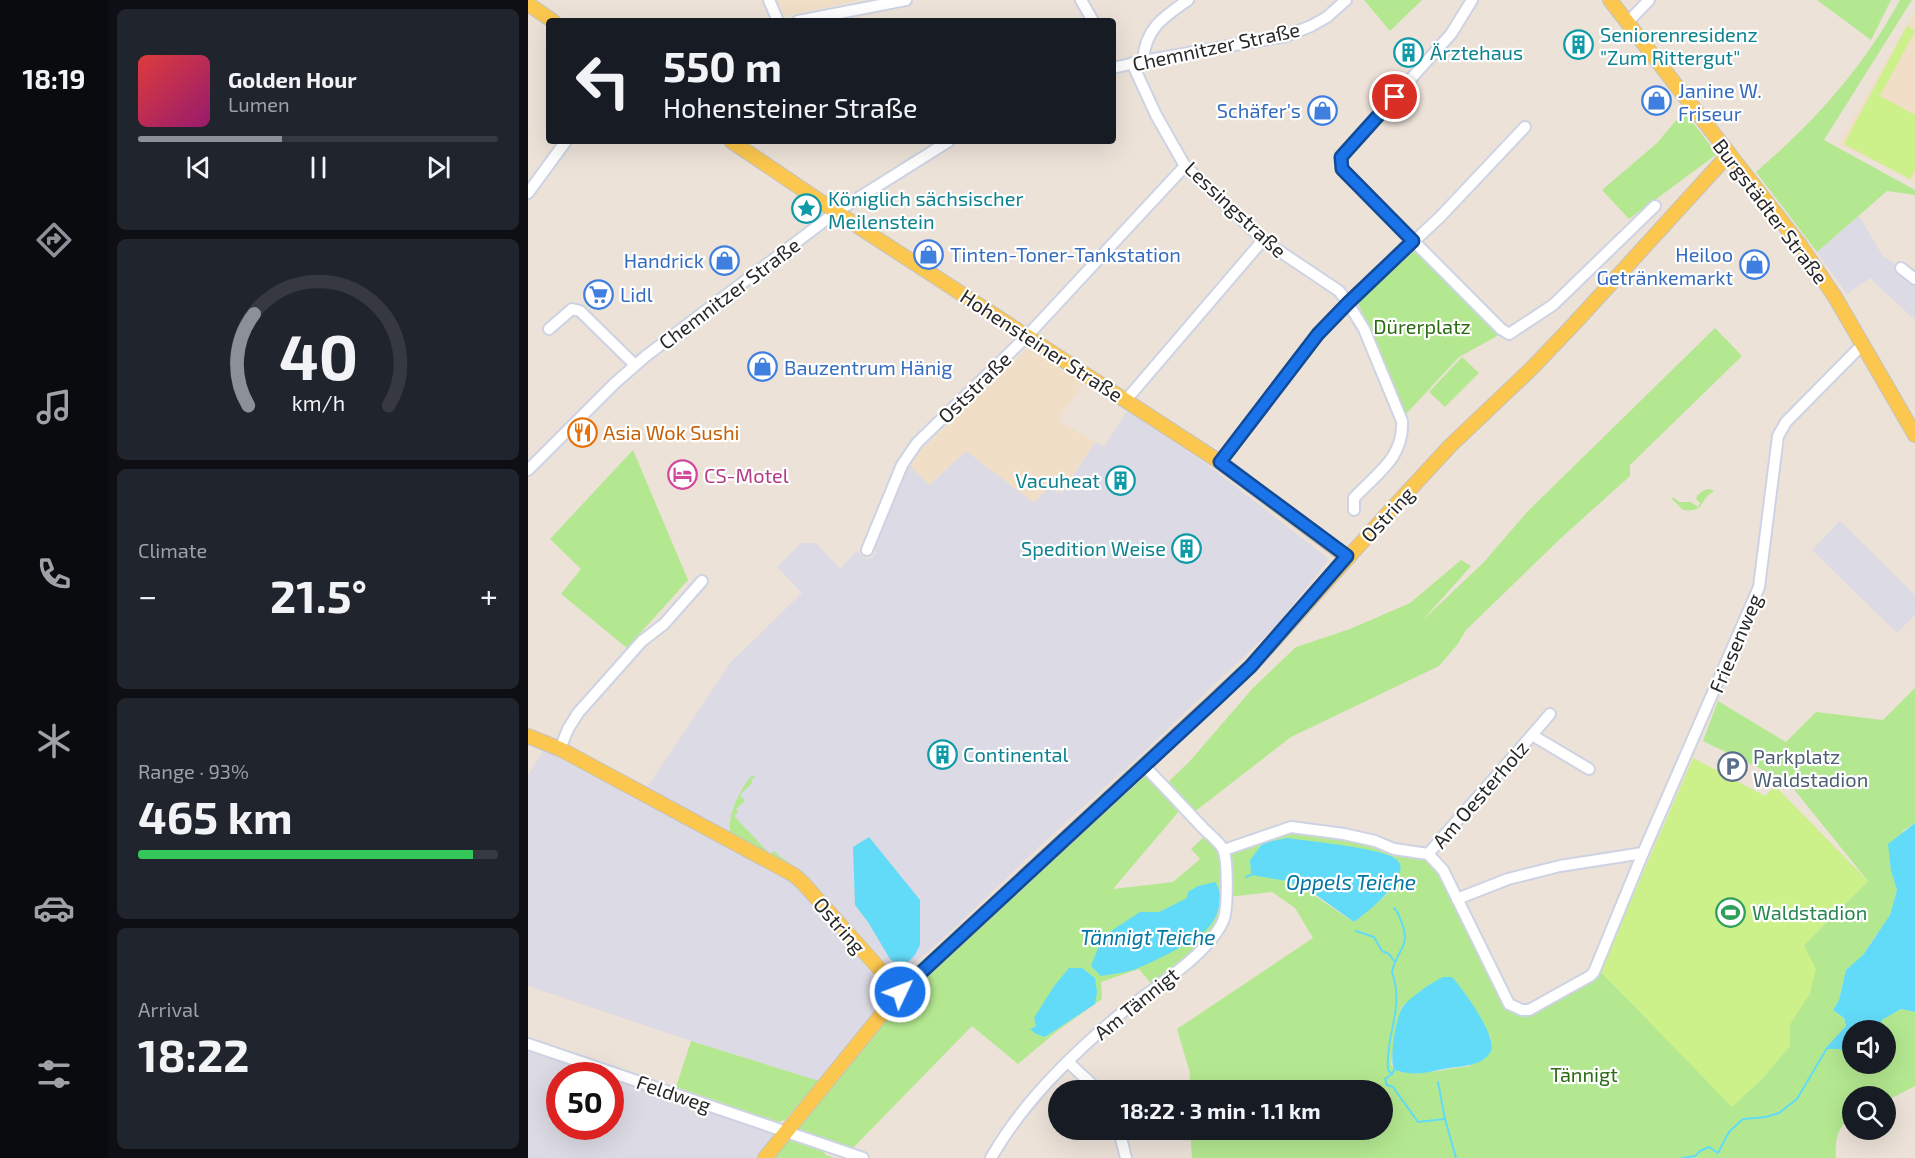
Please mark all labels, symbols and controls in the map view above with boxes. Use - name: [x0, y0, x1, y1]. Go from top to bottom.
- street label: Chemnitzer Straße: [1130, 17, 1302, 75]
- place label: Seniorenresidenz "Zum Rittergut": [1600, 22, 1758, 69]
- building icon: Seniorenresidenz "Zum Rittergut": [1563, 29, 1595, 61]
- building icon: Ärztehaus: [1393, 36, 1425, 68]
- text: 550 m: [663, 40, 782, 90]
- place label: Ärztehaus: [1430, 40, 1523, 64]
- icon: left: [564, 42, 642, 120]
- text: 18:19: [22, 62, 86, 94]
- text: Golden Hour: [228, 66, 357, 92]
- pin: [1369, 71, 1420, 122]
- place label: Janine W. Friseur: [1678, 78, 1762, 125]
- icon: arrive: [1378, 80, 1411, 113]
- shop icon: Janine W. Friseur: [1641, 85, 1673, 117]
- text: Hohensteiner Straße: [663, 91, 918, 123]
- text: Lumen: [228, 92, 290, 116]
- shop icon: Schäfer's: [1306, 94, 1338, 126]
- place label: Schäfer's: [1217, 98, 1301, 122]
- street label: Burgstädter Straße: [1709, 134, 1833, 288]
- icon: previous: [182, 151, 215, 184]
- icon: pause: [302, 151, 335, 184]
- icon: next: [422, 151, 455, 184]
- street label: Lessingstraße: [1180, 156, 1292, 262]
- place label: Königlich sächsischer Meilenstein: [828, 186, 1023, 233]
- place icon: Königlich sächsischer Meilenstein: [791, 193, 823, 225]
- icon: directions: [33, 219, 75, 261]
- street label: Chemnitzer Straße: [654, 232, 804, 354]
- shop icon: Tinten-Toner-Tankstation: [913, 238, 945, 270]
- place label: Tinten-Toner-Tankstation: [950, 242, 1181, 266]
- place label: Heiloo Getränkemarkt: [1597, 242, 1733, 289]
- shop icon: Handrick: [709, 244, 741, 276]
- place label: Handrick: [624, 248, 704, 272]
- shop icon: Heiloo Getränkemarkt: [1738, 249, 1770, 281]
- supermarket icon: Lidl: [583, 278, 615, 310]
- place label: Lidl: [620, 282, 653, 306]
- street label: Hohensteiner Straße: [956, 284, 1128, 406]
- park label: Dürerplatz: [1373, 314, 1471, 338]
- text: 40: [278, 318, 358, 393]
- street label: Oststraße: [933, 346, 1015, 428]
- shop icon: Bauzentrum Hänig: [747, 351, 779, 383]
- place label: Bauzentrum Hänig: [784, 355, 952, 379]
- icon: music: [33, 386, 75, 428]
- text: km/h: [291, 391, 345, 416]
- restaurant icon: Asia Wok Sushi: [566, 416, 598, 448]
- place label: Asia Wok Sushi: [603, 420, 740, 444]
- hotel icon: CS-Motel: [667, 459, 699, 491]
- place label: CS-Motel: [704, 463, 789, 487]
- building icon: Vacuheat: [1105, 464, 1137, 496]
- place label: Vacuheat: [1015, 468, 1100, 492]
- street label: Ostring: [1355, 481, 1419, 547]
- building icon: Spedition Weise: [1171, 532, 1203, 564]
- place label: Spedition Weise: [1021, 536, 1166, 560]
- text: Climate: [138, 538, 207, 562]
- icon: phone: [33, 553, 75, 595]
- text: 21.5°: [270, 568, 367, 622]
- text: −: [138, 575, 157, 615]
- text: +: [480, 575, 498, 615]
- street label: Friesenweg: [1703, 590, 1767, 696]
- icon: climate: [33, 720, 75, 762]
- street label: Am Oesterholz: [1427, 735, 1533, 853]
- building icon: Continental: [926, 738, 958, 770]
- place label: Continental: [963, 742, 1069, 766]
- place label: Parkplatz Waldstadion: [1753, 744, 1868, 791]
- parking icon: Parkplatz Waldstadion: [1716, 751, 1748, 783]
- text: Range · 93%: [138, 759, 249, 783]
- text: 465 km: [138, 789, 293, 843]
- water label: Oppels Teiche: [1286, 869, 1416, 894]
- icon: car: [33, 887, 75, 929]
- street label: Ostring: [809, 892, 871, 958]
- sports icon: Waldstadion: [1715, 896, 1747, 928]
- place label: Waldstadion: [1752, 900, 1867, 924]
- water label: Tännigt Teiche: [1080, 924, 1216, 949]
- position arrow: [868, 960, 932, 1024]
- street label: Am Tännigt: [1089, 961, 1183, 1044]
- text: Arrival: [138, 997, 199, 1021]
- map controls: [1842, 1020, 1896, 1140]
- button: sound: [1842, 1020, 1896, 1074]
- text: 18:22: [138, 1027, 249, 1081]
- icon: filters: [33, 1053, 75, 1095]
- speed limit sign: 50: [546, 1062, 624, 1140]
- park label: Tännigt: [1550, 1062, 1618, 1086]
- street label: Feldweg: [634, 1069, 714, 1117]
- button: search: [1842, 1086, 1896, 1140]
- text: 18:22 · 3 min · 1.1 km: [1120, 1097, 1321, 1123]

